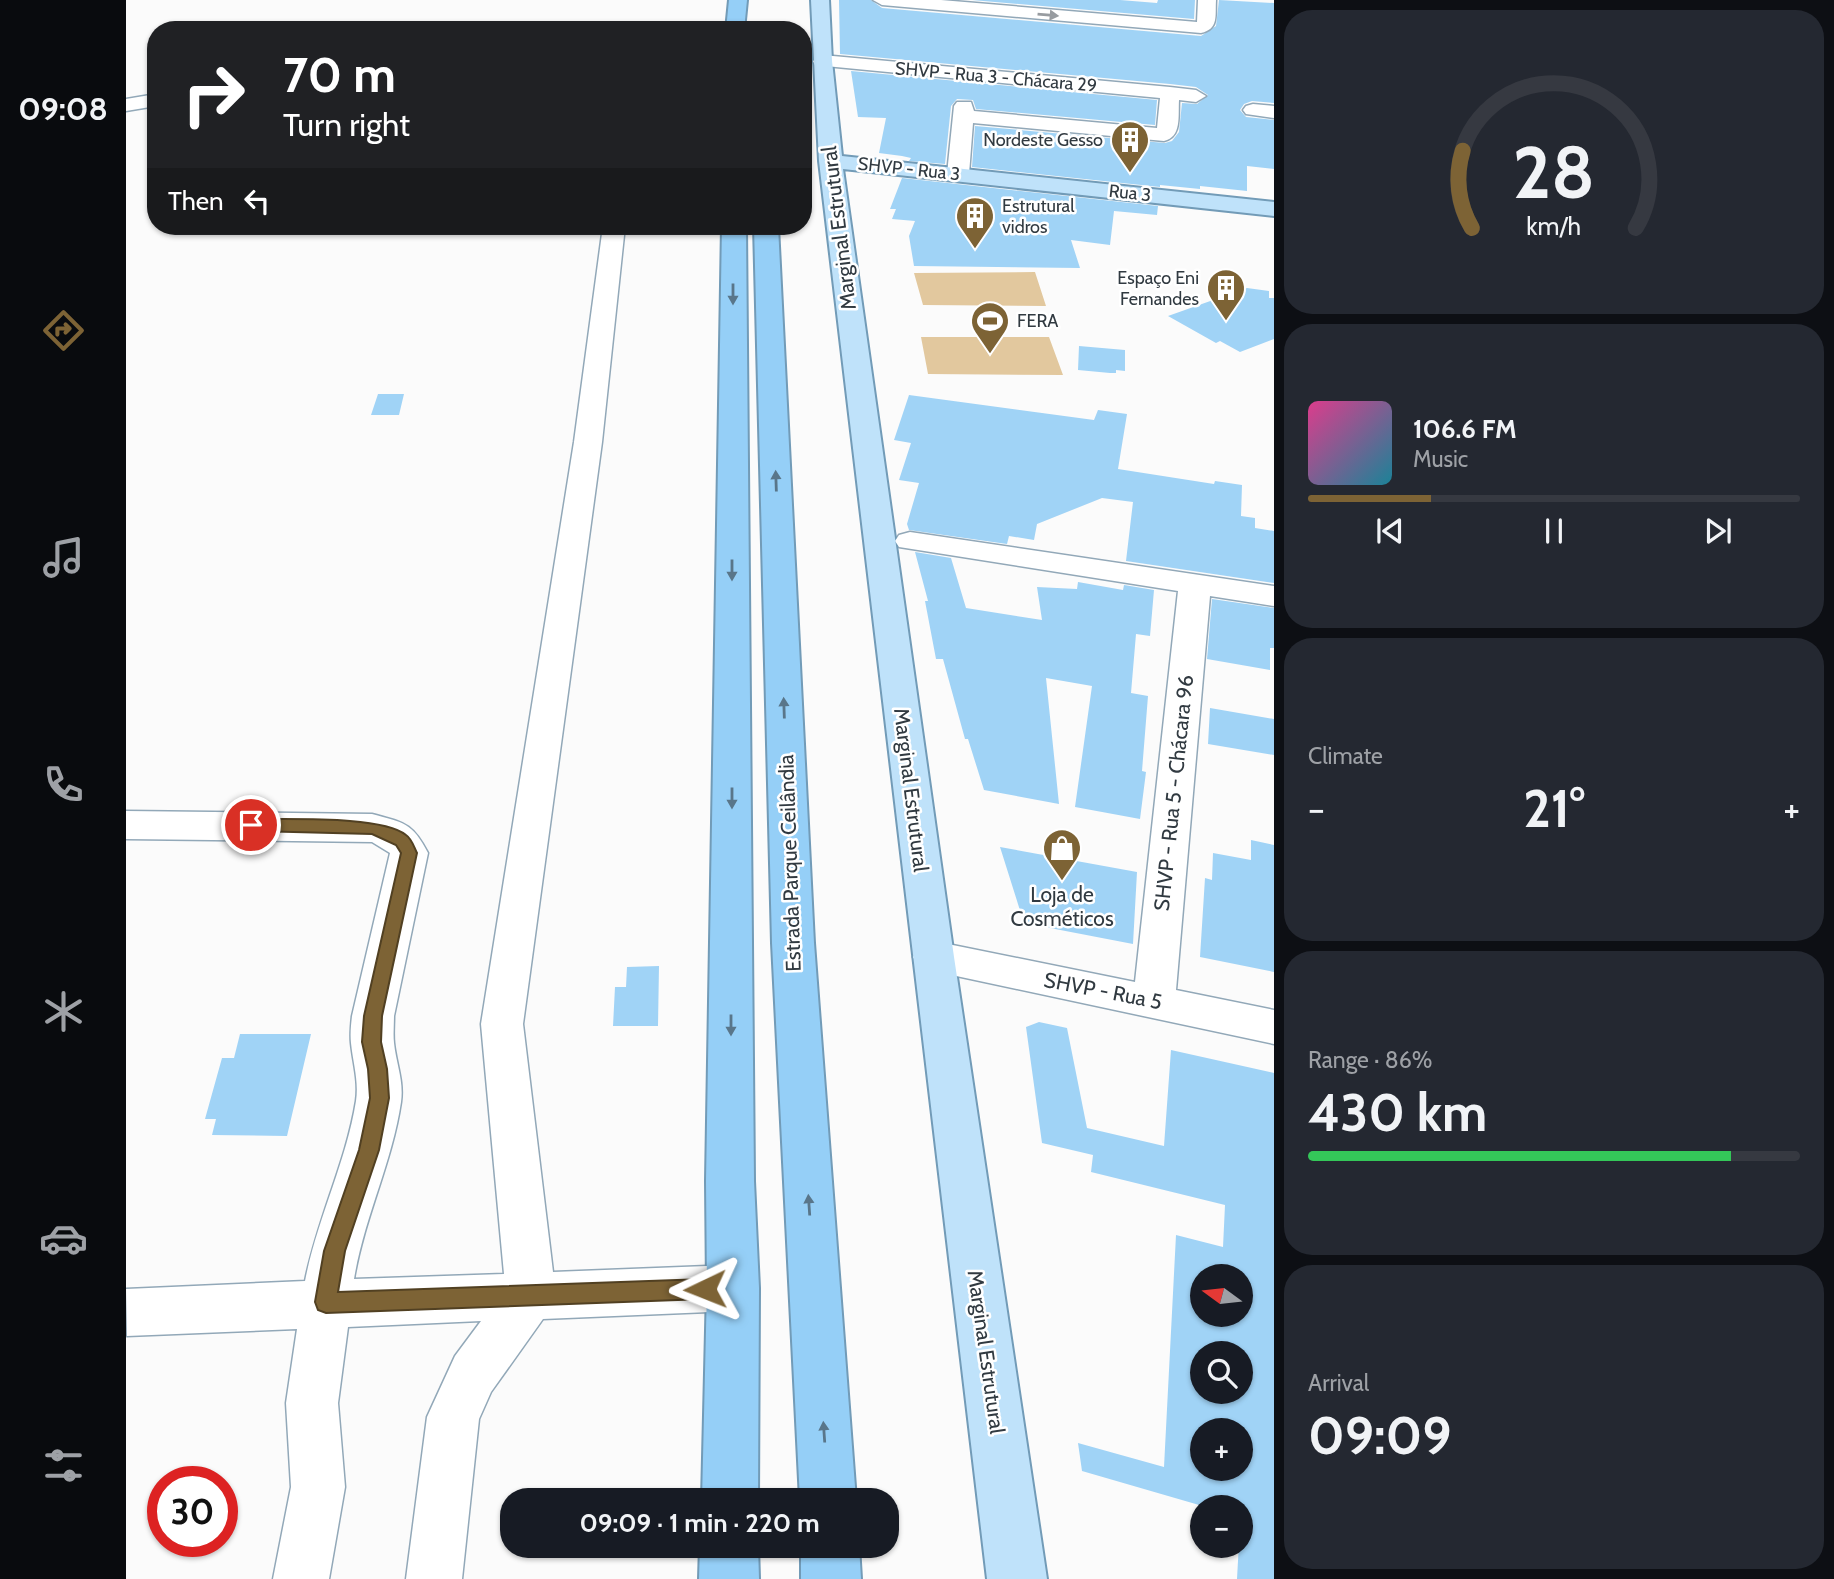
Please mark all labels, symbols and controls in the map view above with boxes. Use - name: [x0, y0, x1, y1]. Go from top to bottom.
- one-way arrow: [1037, 10, 1059, 21]
- text: 70 m: [283, 45, 396, 104]
- icon: right: [168, 49, 259, 140]
- street label: SHVP - Rua 3 - Chácara 29: [894, 57, 1098, 97]
- text: 09:08: [18, 89, 108, 128]
- text: Turn right: [283, 105, 410, 144]
- building icon: Nordeste Gesso: [1109, 119, 1151, 174]
- text: 28: [1513, 128, 1595, 216]
- place label: Nordeste Gesso: [983, 129, 1103, 151]
- street label: Marginal Estrutural: [816, 145, 861, 311]
- street label: SHVP - Rua 3: [857, 153, 961, 185]
- street label: Rua 3: [1108, 180, 1152, 206]
- icon: left: [238, 182, 276, 220]
- text: Then: [168, 185, 224, 217]
- building icon: Estrutural vidros: [954, 195, 996, 250]
- place label: Estrutural vidros: [1002, 195, 1075, 238]
- text: km/h: [1527, 211, 1581, 241]
- place label: Espaço Eni Fernandes: [1117, 267, 1199, 310]
- building icon: Espaço Eni Fernandes: [1205, 267, 1247, 322]
- one-way arrow: [727, 283, 739, 305]
- sports icon: FERA: [969, 300, 1011, 355]
- icon: directions: [39, 306, 88, 355]
- place label: FERA: [1017, 310, 1058, 332]
- text: 106.6 FM: [1413, 413, 1517, 445]
- text: Music: [1413, 445, 1468, 473]
- one-way arrow: [770, 470, 781, 492]
- icon: previous: [1371, 512, 1409, 550]
- icon: pause: [1535, 512, 1573, 550]
- icon: next: [1699, 512, 1737, 550]
- icon: music: [39, 533, 88, 582]
- one-way arrow: [726, 560, 737, 582]
- street label: SHVP - Rua 5 - Chácara 96: [1149, 674, 1198, 912]
- one-way arrow: [779, 697, 790, 719]
- street label: Marginal Estrutural: [889, 707, 934, 873]
- text: Climate: [1308, 742, 1383, 770]
- street label: Estrada Parque Ceilândia: [773, 754, 806, 972]
- icon: phone: [39, 760, 88, 809]
- text: 21°: [1523, 777, 1585, 840]
- text: −: [1308, 785, 1325, 832]
- text: +: [1783, 785, 1800, 832]
- one-way arrow: [726, 787, 738, 809]
- pin: [221, 795, 281, 855]
- icon: arrive: [232, 806, 270, 844]
- shop icon: Loja de Cosméticos: [1041, 827, 1083, 882]
- place label: Loja de Cosméticos: [1010, 882, 1114, 931]
- street label: SHVP - Rua 5: [1042, 967, 1164, 1014]
- icon: climate: [39, 987, 88, 1036]
- one-way arrow: [725, 1015, 737, 1037]
- text: Range · 86%: [1308, 1046, 1432, 1074]
- text: 430 km: [1308, 1081, 1487, 1144]
- one-way arrow: [803, 1193, 814, 1215]
- icon: car: [39, 1214, 88, 1263]
- position arrow: [668, 1252, 742, 1326]
- north arrow: [1190, 1264, 1253, 1326]
- map controls: [1190, 1264, 1253, 1558]
- street label: Marginal Estrutural: [963, 1269, 1010, 1435]
- button: search: [1190, 1341, 1253, 1404]
- text: Arrival: [1308, 1369, 1369, 1397]
- text: 09:09: [1308, 1404, 1451, 1467]
- button: +: [1190, 1418, 1253, 1481]
- one-way arrow: [818, 1420, 829, 1442]
- icon: filters: [39, 1441, 88, 1490]
- speed limit sign: 30: [147, 1466, 238, 1557]
- button: −: [1190, 1495, 1253, 1558]
- text: 09:09 · 1 min · 220 m: [579, 1507, 820, 1539]

